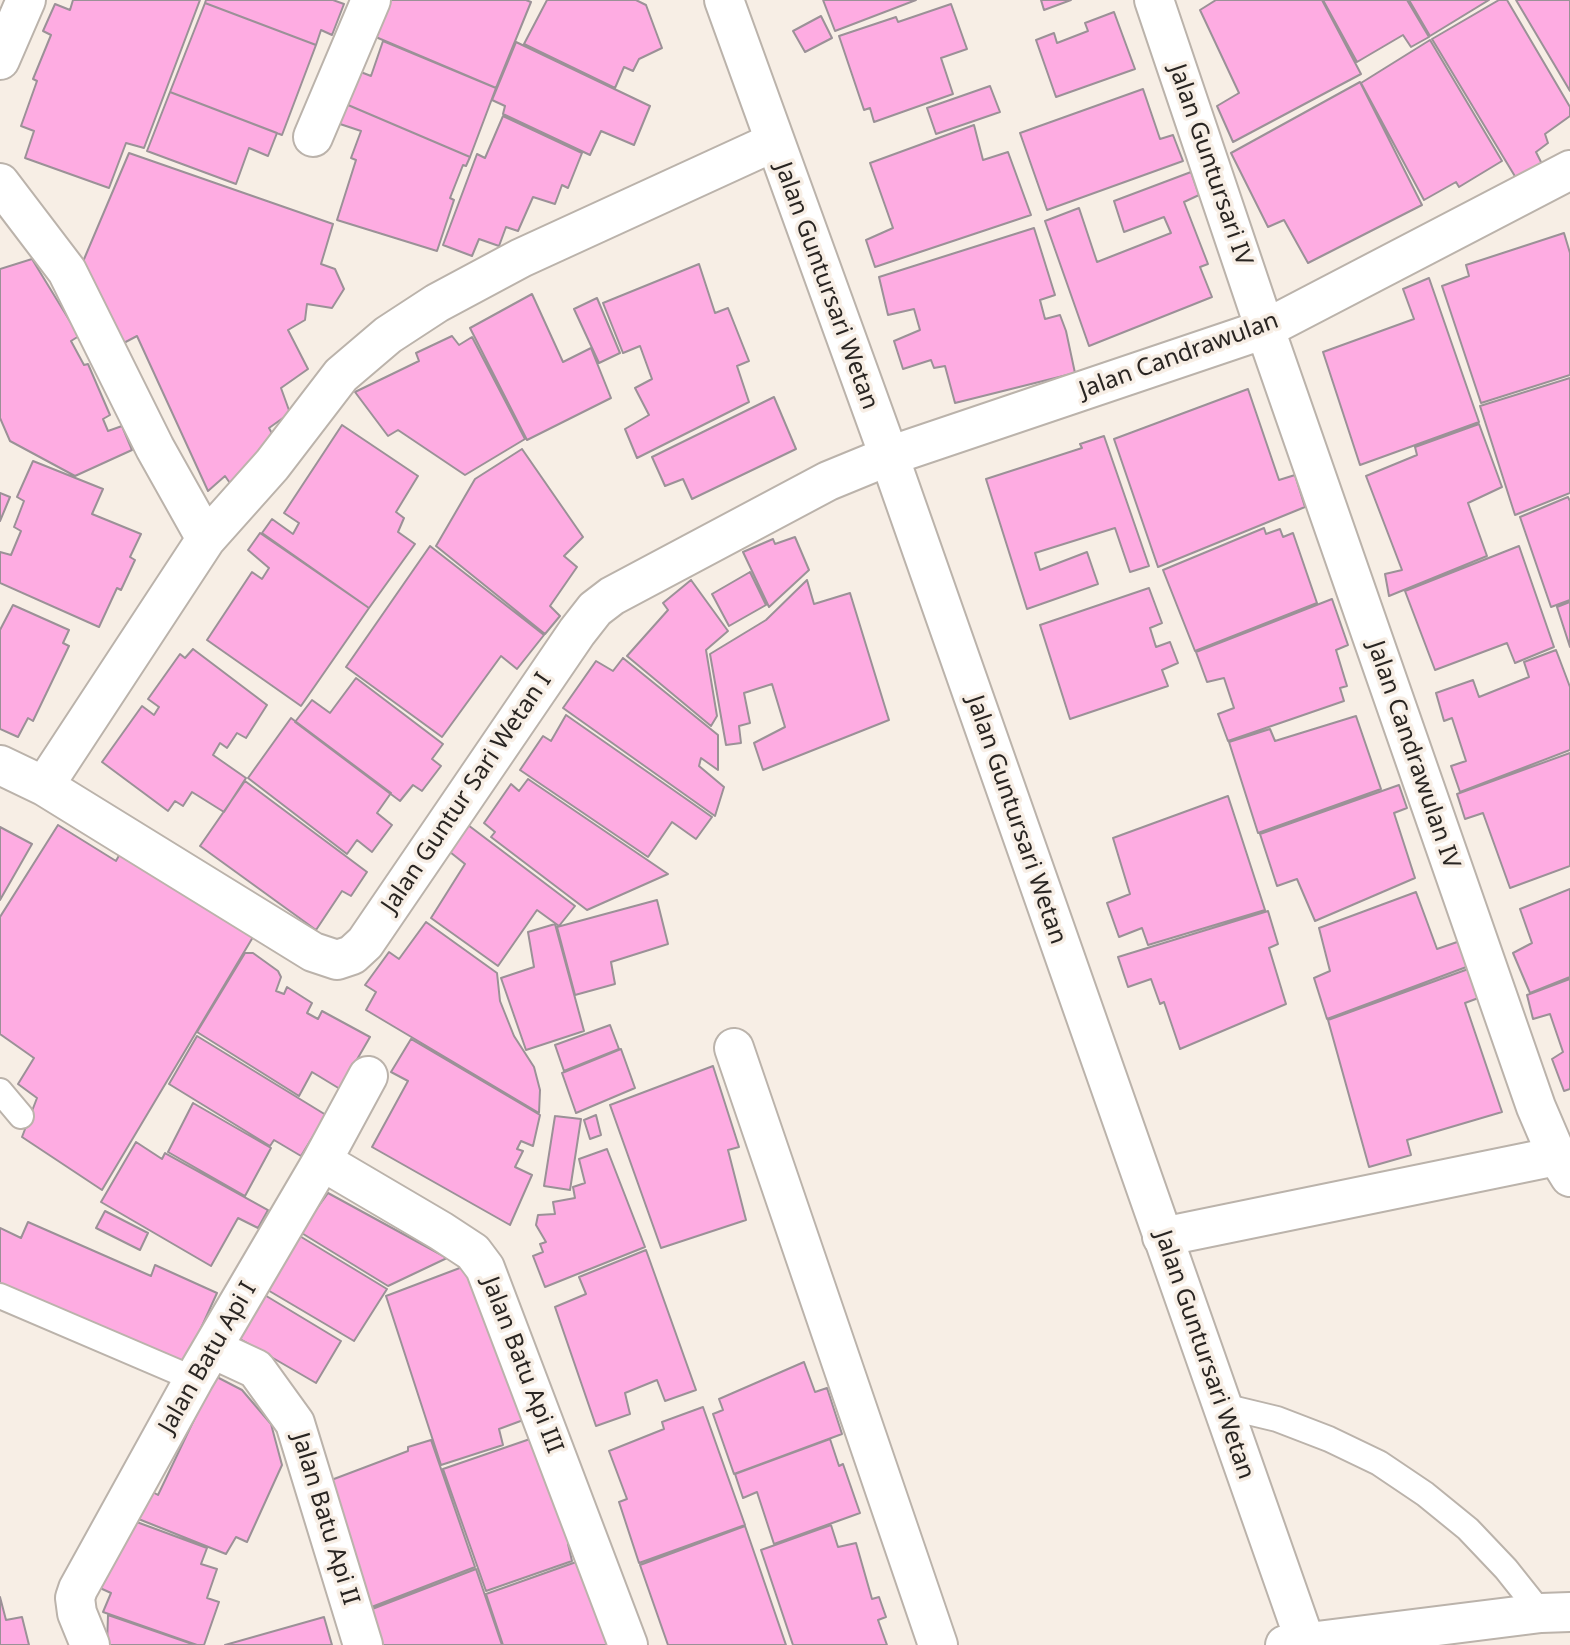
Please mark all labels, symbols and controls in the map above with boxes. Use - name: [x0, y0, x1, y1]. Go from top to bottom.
- street label: Jalan Guntursari IV: [1162, 60, 1258, 270]
- street label: Jalan Guntursari Wetan: [768, 158, 884, 414]
- street label: Jalan Candrawulan: [1075, 307, 1283, 405]
- street label: Jalan Candrawulan IV: [1361, 637, 1465, 873]
- street label: Jalan Guntur Sari Wetan I: [376, 668, 558, 918]
- street label: Jalan Guntursari Wetan: [960, 692, 1072, 948]
- street label: Jalan Guntursari Wetan: [1148, 1227, 1260, 1483]
- street label: Jalan Batu Api III: [475, 1273, 569, 1457]
- street label: Jalan Batu Api I: [153, 1277, 263, 1439]
- street label: Jalan Batu Api II: [285, 1430, 365, 1608]

